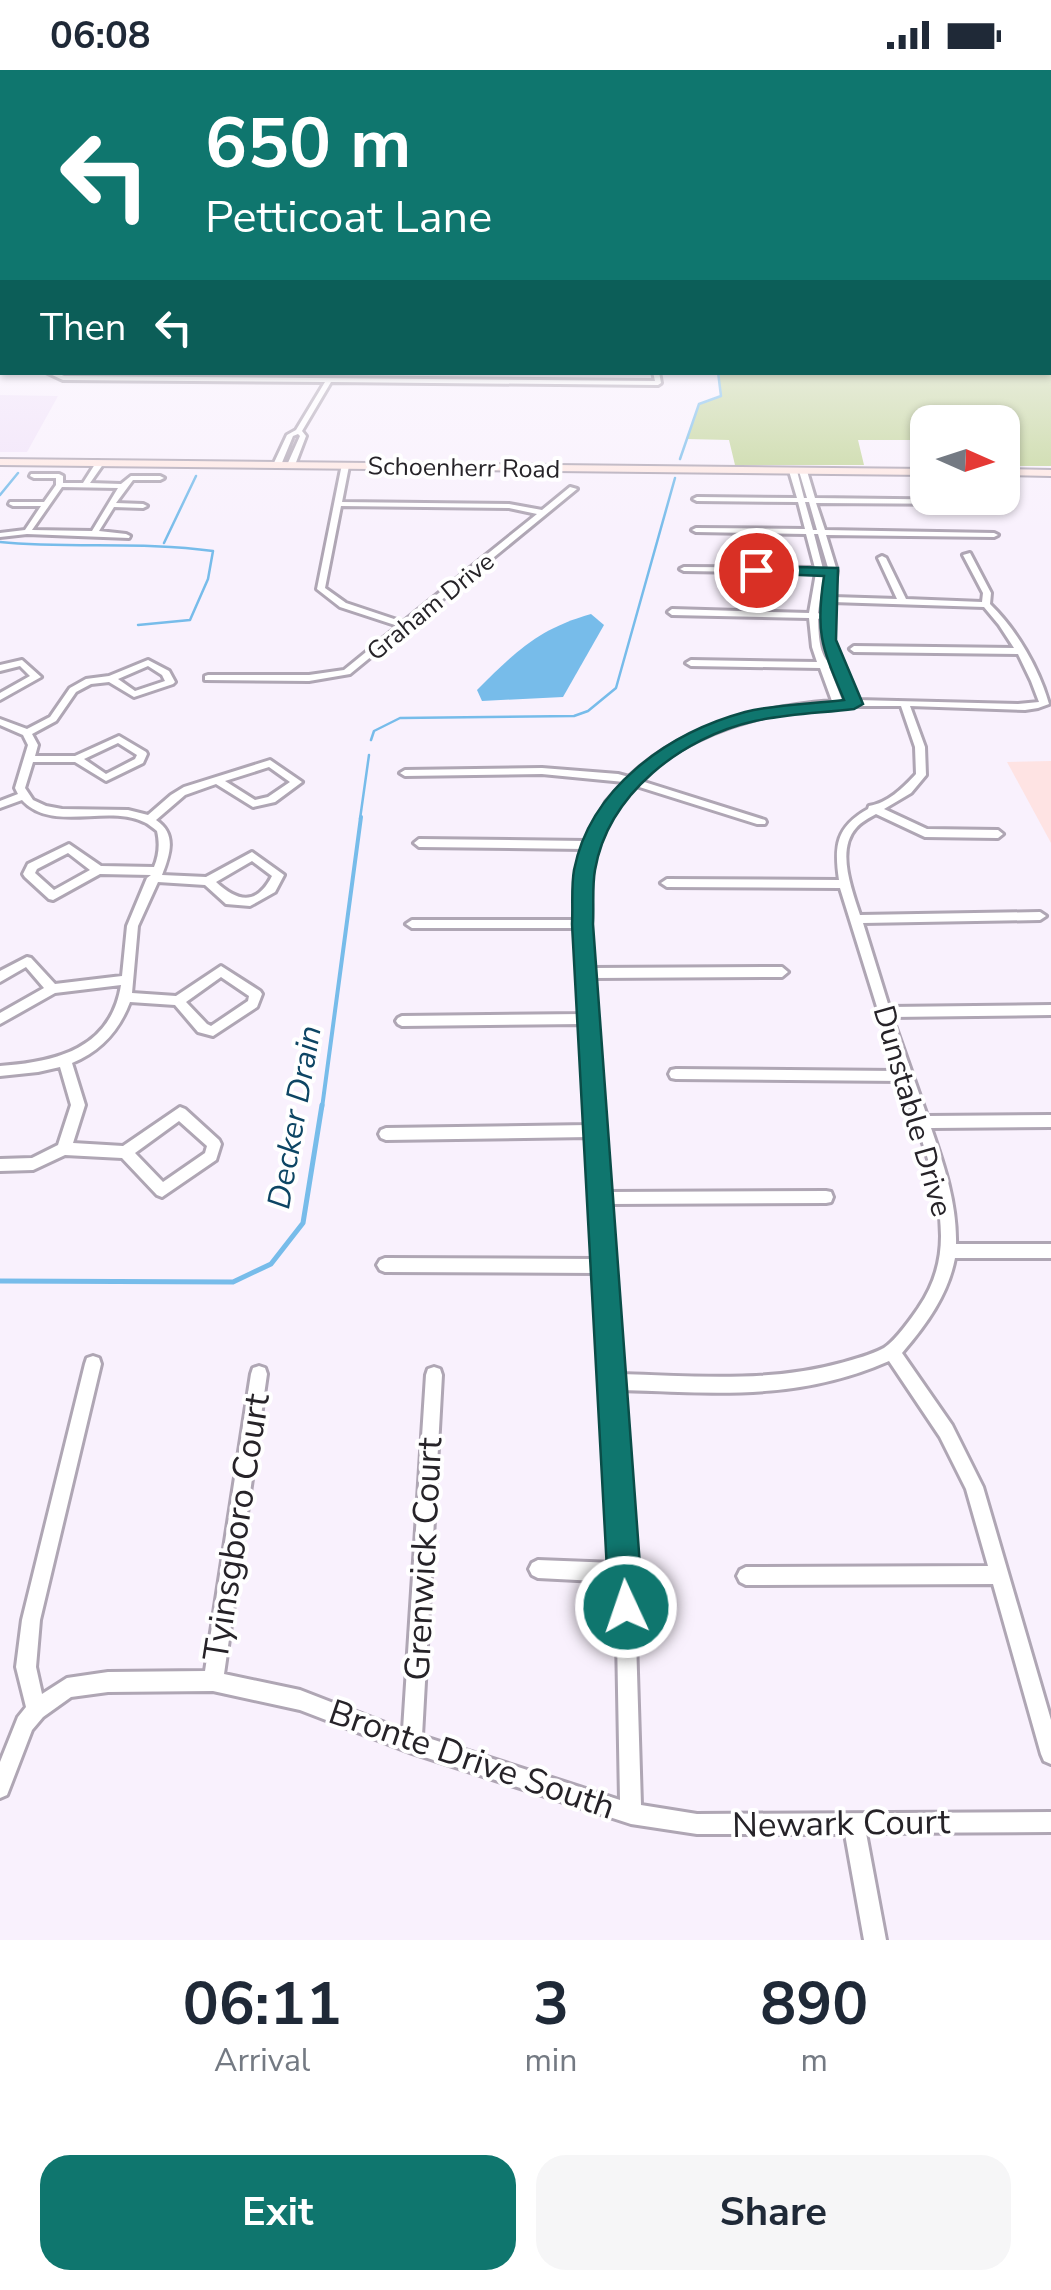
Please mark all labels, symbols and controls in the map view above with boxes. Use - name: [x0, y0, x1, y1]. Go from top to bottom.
- text: 06:08: [50, 10, 151, 61]
- text: 650 m: [205, 96, 411, 192]
- icon: left: [40, 110, 170, 240]
- text: Petticoat Lane: [205, 187, 492, 248]
- icon: left: [146, 300, 201, 355]
- text: Then: [40, 302, 126, 353]
- north arrow: [910, 405, 1020, 515]
- map controls: [910, 405, 1020, 515]
- street label: Schoenherr Road: [367, 449, 561, 487]
- pin: [714, 528, 799, 613]
- icon: arrive: [729, 543, 784, 598]
- street label: Graham Drive: [360, 545, 501, 669]
- street label: Dunstable Drive: [863, 1001, 962, 1221]
- water label: Decker Drain: [257, 1022, 332, 1212]
- street label: Tyinsgboro Court: [192, 1389, 281, 1664]
- street label: Grenwick Court: [394, 1436, 453, 1682]
- position arrow: [574, 1555, 678, 1659]
- street label: Bronte Drive South: [322, 1688, 621, 1830]
- street label: Newark Court: [732, 1798, 951, 1849]
- text: 06:11: [183, 1963, 342, 2045]
- text: 3: [533, 1963, 569, 2045]
- text: 890: [760, 1963, 868, 2045]
- text: Arrival: [214, 2039, 310, 2082]
- text: min: [524, 2039, 577, 2082]
- text: m: [800, 2039, 828, 2082]
- button: Exit: [40, 2155, 516, 2270]
- button: Share: [536, 2155, 1011, 2270]

